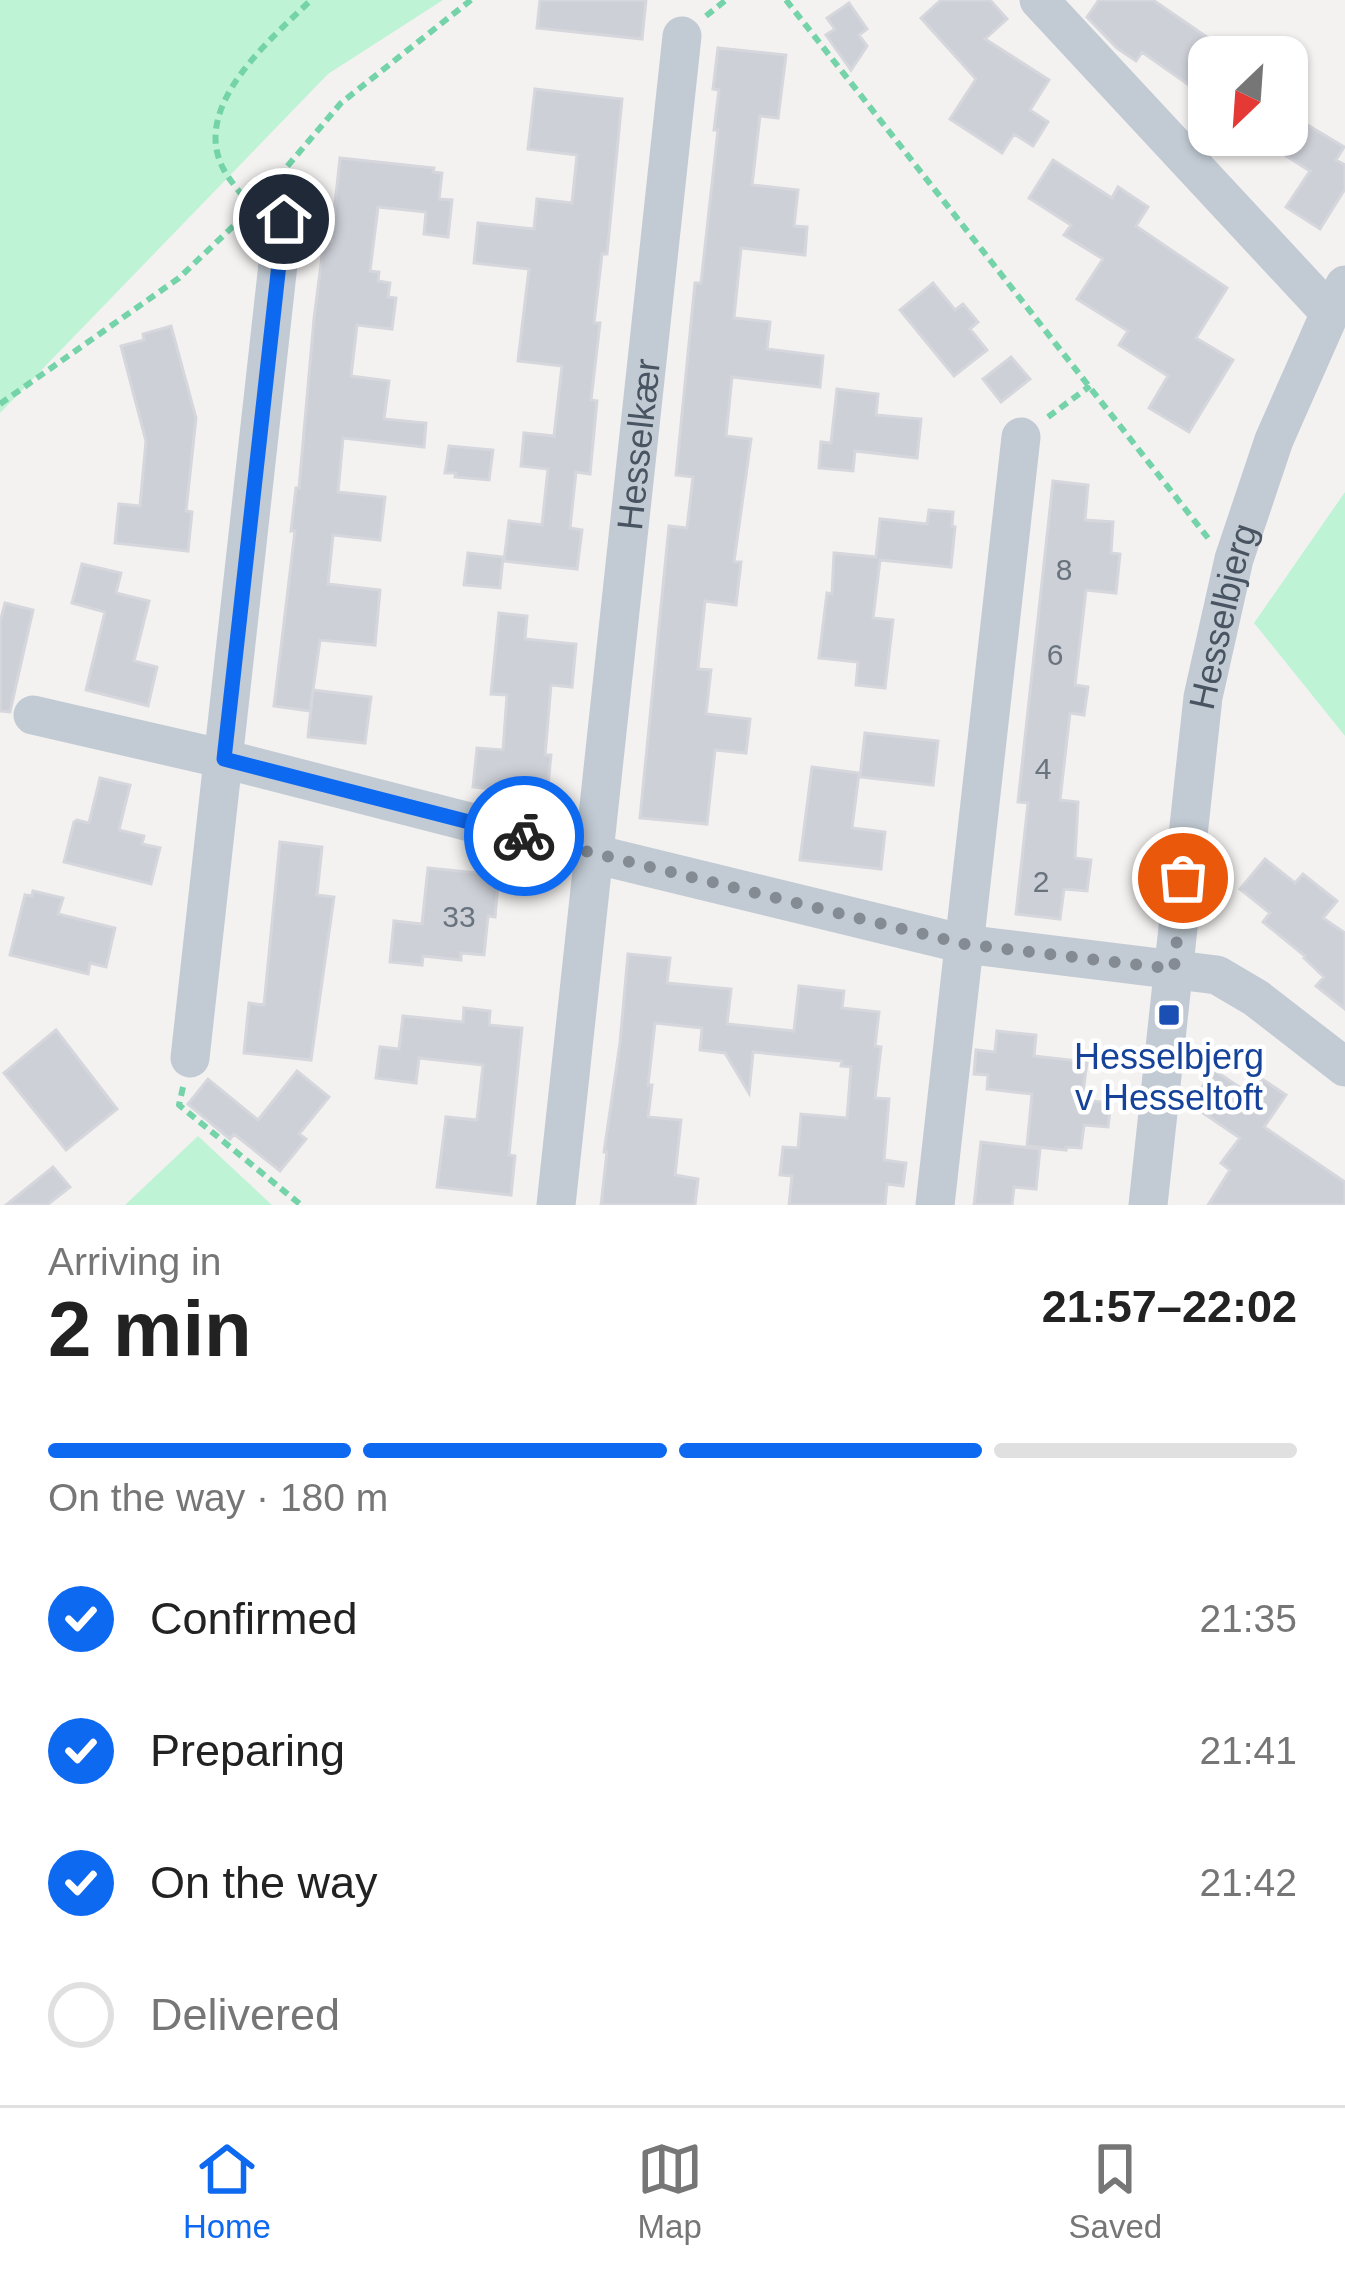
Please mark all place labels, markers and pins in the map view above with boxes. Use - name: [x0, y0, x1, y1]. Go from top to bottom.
- pin: [233, 168, 335, 270]
- pin: [1132, 827, 1234, 929]
- marker: Hesselbjerg v Hesseltoft: [1156, 1002, 1182, 1028]
- place label: Hesselbjerg v Hesseltoft: [1074, 1036, 1264, 1118]

